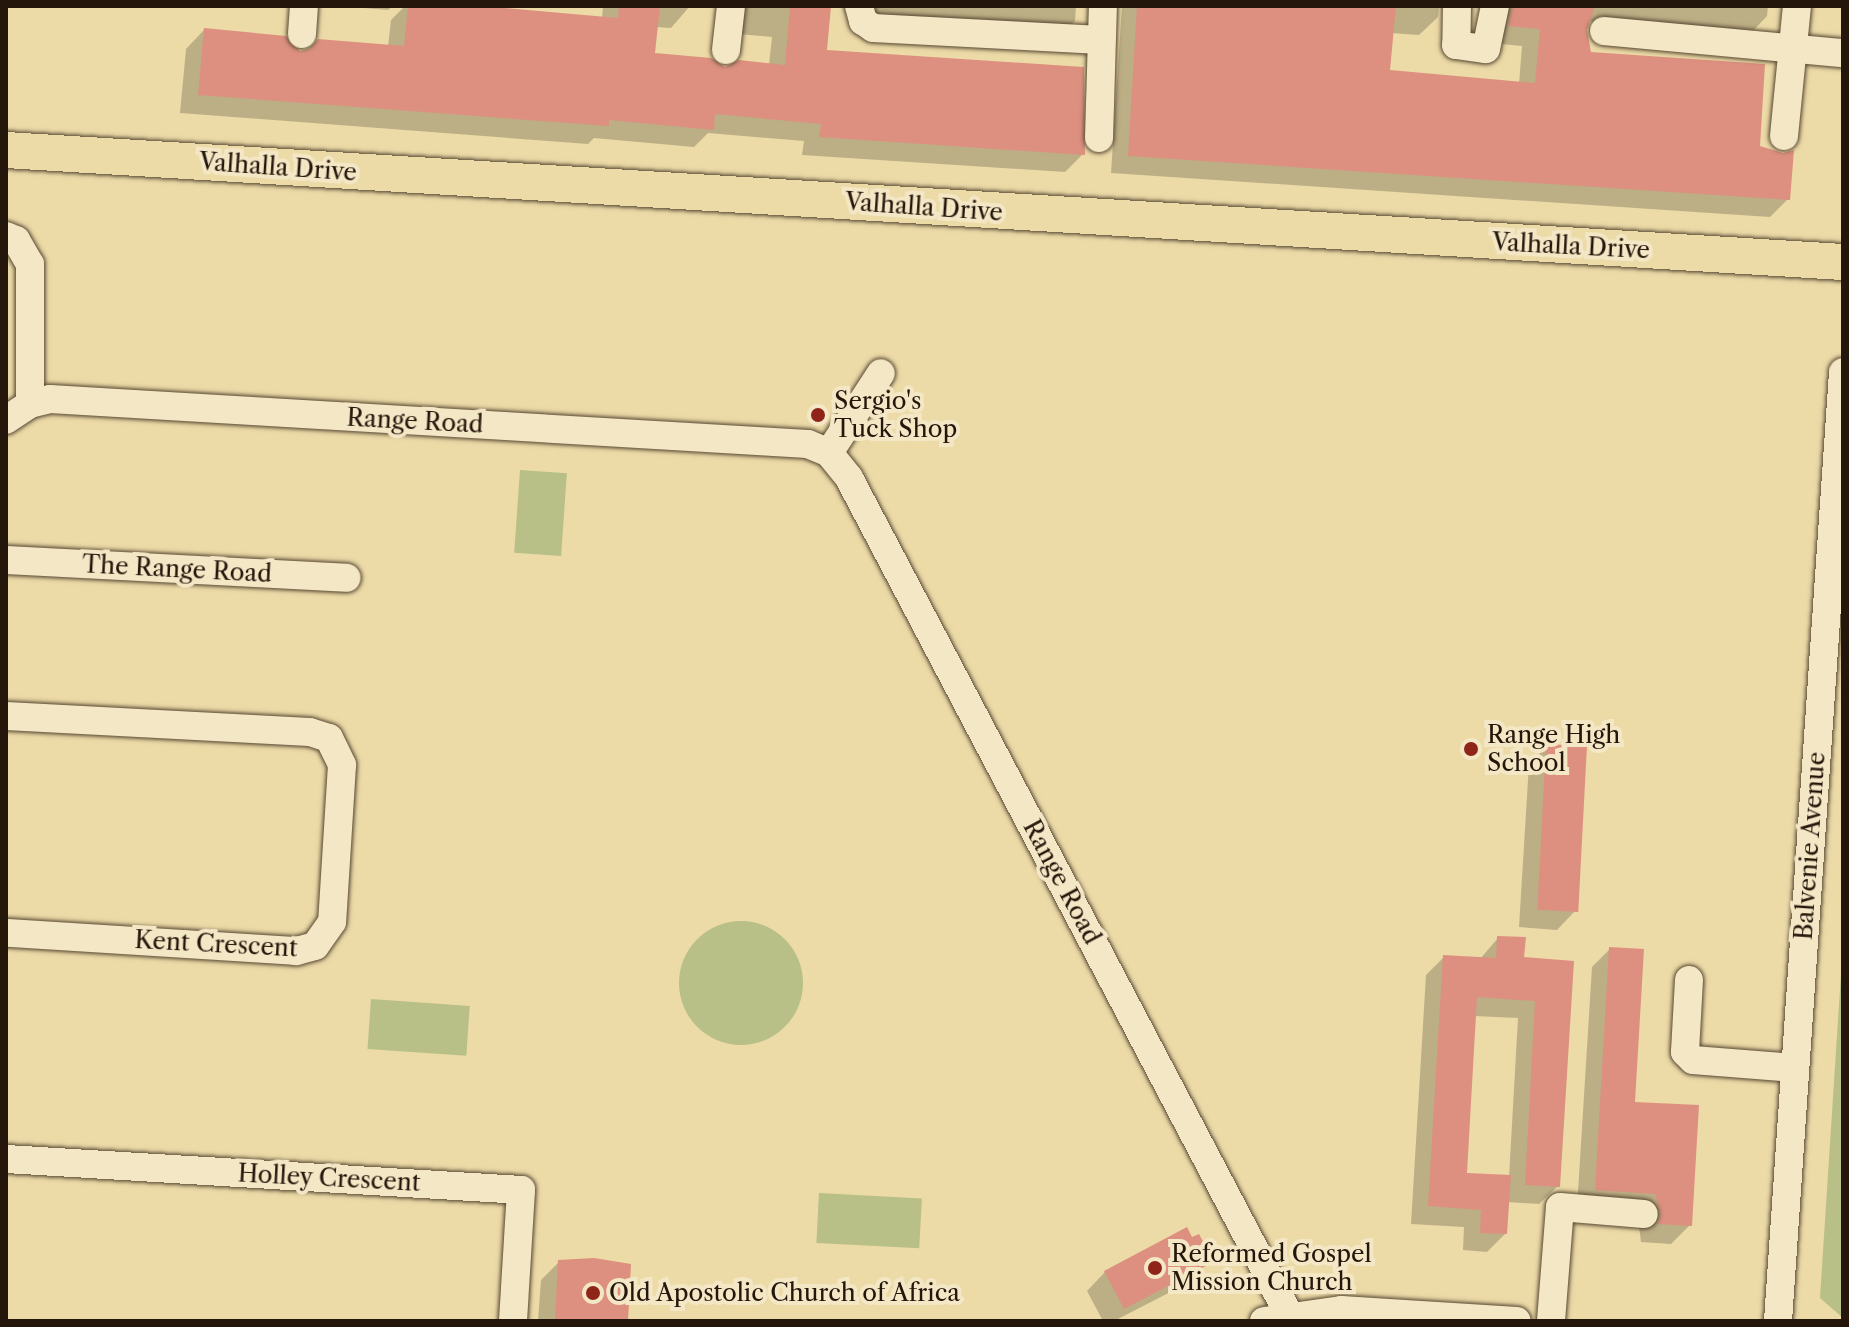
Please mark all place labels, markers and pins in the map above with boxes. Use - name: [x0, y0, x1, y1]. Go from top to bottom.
- place label: Sergio's Tuck Shop: [834, 387, 958, 443]
- marker: Sergio's Tuck Shop: [809, 406, 827, 424]
- place label: Range High School: [1487, 721, 1620, 777]
- marker: Range High School: [1462, 740, 1480, 758]
- place label: Reformed Gospel Mission Church: [1171, 1240, 1372, 1296]
- marker: Reformed Gospel Mission Church: [1146, 1259, 1164, 1277]
- place label: Old Apostolic Church of Africa: [609, 1279, 962, 1307]
- marker: Old Apostolic Church of Africa: [584, 1284, 602, 1302]

